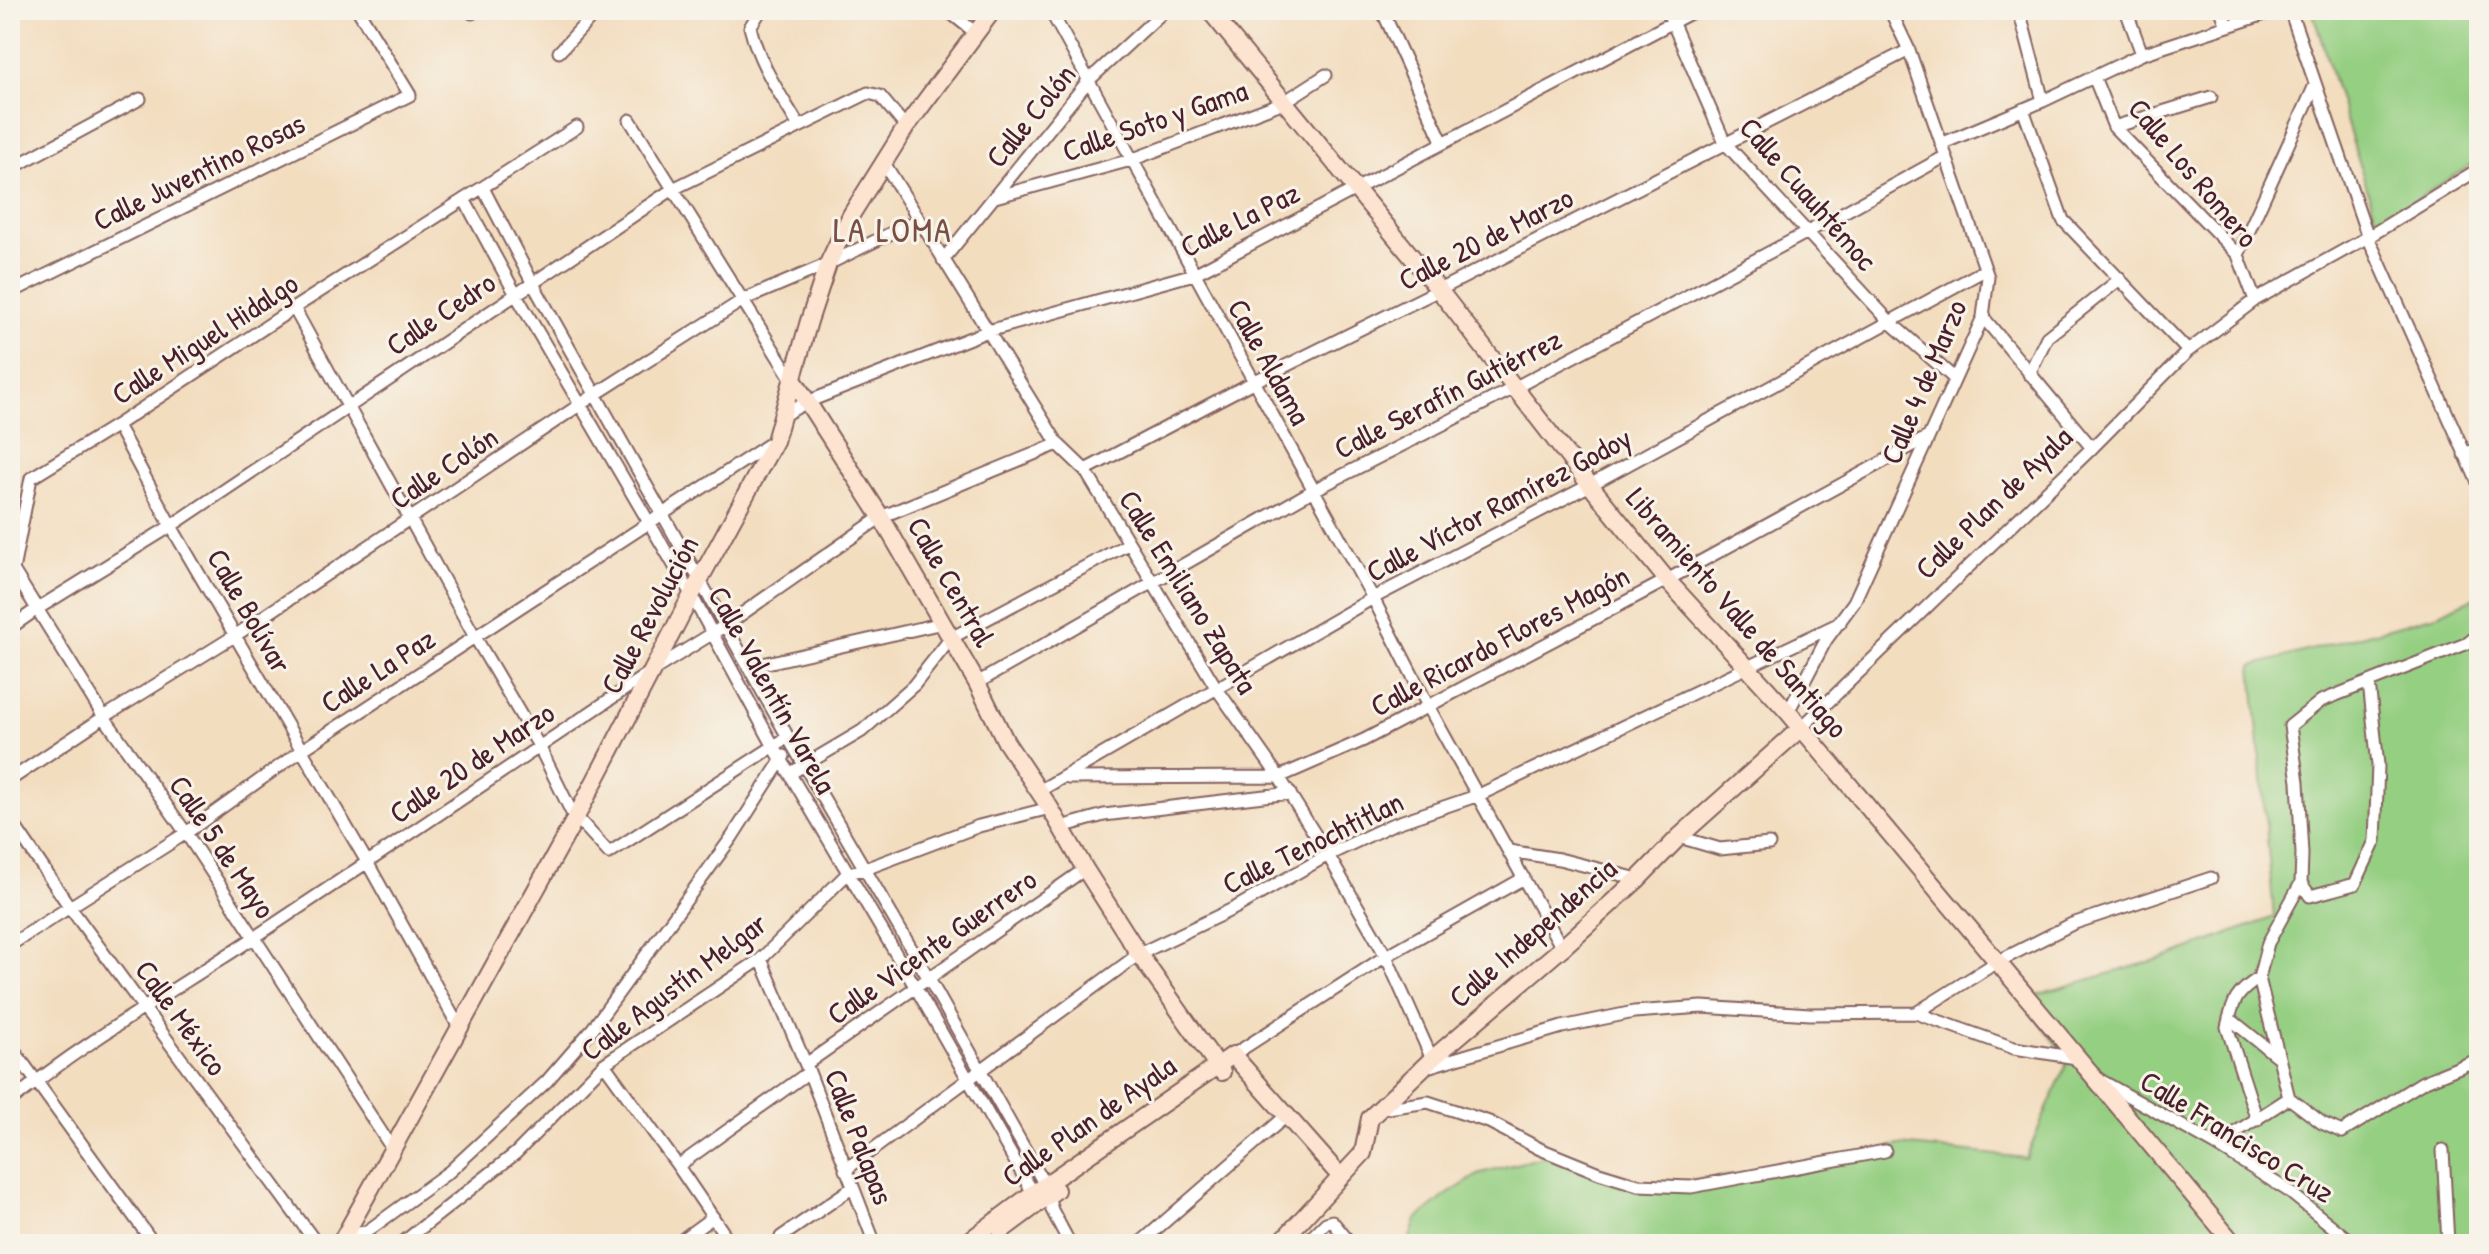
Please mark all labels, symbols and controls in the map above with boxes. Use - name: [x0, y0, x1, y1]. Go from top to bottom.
- street label: Calle Colón: [976, 55, 1084, 175]
- street label: Calle Soto y Gama: [1057, 70, 1253, 170]
- street label: Calle Los Romero: [2120, 89, 2268, 255]
- street label: Calle Juventino Rosas: [86, 103, 311, 240]
- street label: Calle Cuauhtémoc: [1731, 108, 1887, 279]
- street label: Calle La Paz: [1173, 172, 1306, 266]
- street label: Calle 20 de Marzo: [1391, 177, 1580, 299]
- district label: LA LOMA: [833, 207, 953, 253]
- street label: Calle Cedro: [378, 262, 503, 364]
- street label: Calle Miguel Hidalgo: [104, 263, 305, 413]
- street label: Calle Aldama: [1219, 291, 1321, 432]
- street label: Calle 4 de Marzo: [1871, 293, 1976, 470]
- street label: Calle Serafín Gutiérrez: [1327, 318, 1568, 468]
- street label: Calle Colón: [382, 416, 505, 518]
- street label: Calle Víctor Ramírez Godoy: [1359, 417, 1638, 591]
- street label: Calle Plan de Ayala: [1906, 417, 2081, 588]
- street label: Libramiento Valle de Santiago: [1618, 479, 1858, 746]
- street label: Calle Emiliano Zapata: [1110, 482, 1268, 701]
- street label: Calle Central: [899, 509, 1005, 654]
- street label: Calle Revolución: [591, 528, 708, 701]
- street label: Calle Bolívar: [198, 541, 302, 680]
- street label: Calle Ricardo Flores Magón: [1363, 555, 1636, 725]
- street label: Calle Valentín Varela: [699, 579, 847, 801]
- street label: Calle La Paz: [313, 618, 442, 722]
- street label: Calle 20 de Marzo: [381, 692, 562, 832]
- street label: Calle 5 de Mayo: [160, 767, 285, 926]
- street label: Calle Tenochtitlan: [1215, 781, 1410, 903]
- street label: Calle Independencia: [1440, 848, 1625, 1016]
- street label: Calle Vicente Guerrero: [819, 859, 1044, 1033]
- street label: Calle Agustín Melgar: [572, 903, 775, 1069]
- street label: Calle México: [126, 952, 237, 1083]
- street label: Calle Plan de Ayala: [993, 1045, 1184, 1195]
- street label: Calle Francisco Cruz: [2133, 1061, 2342, 1212]
- street label: Calle Palapas: [816, 1063, 904, 1210]

